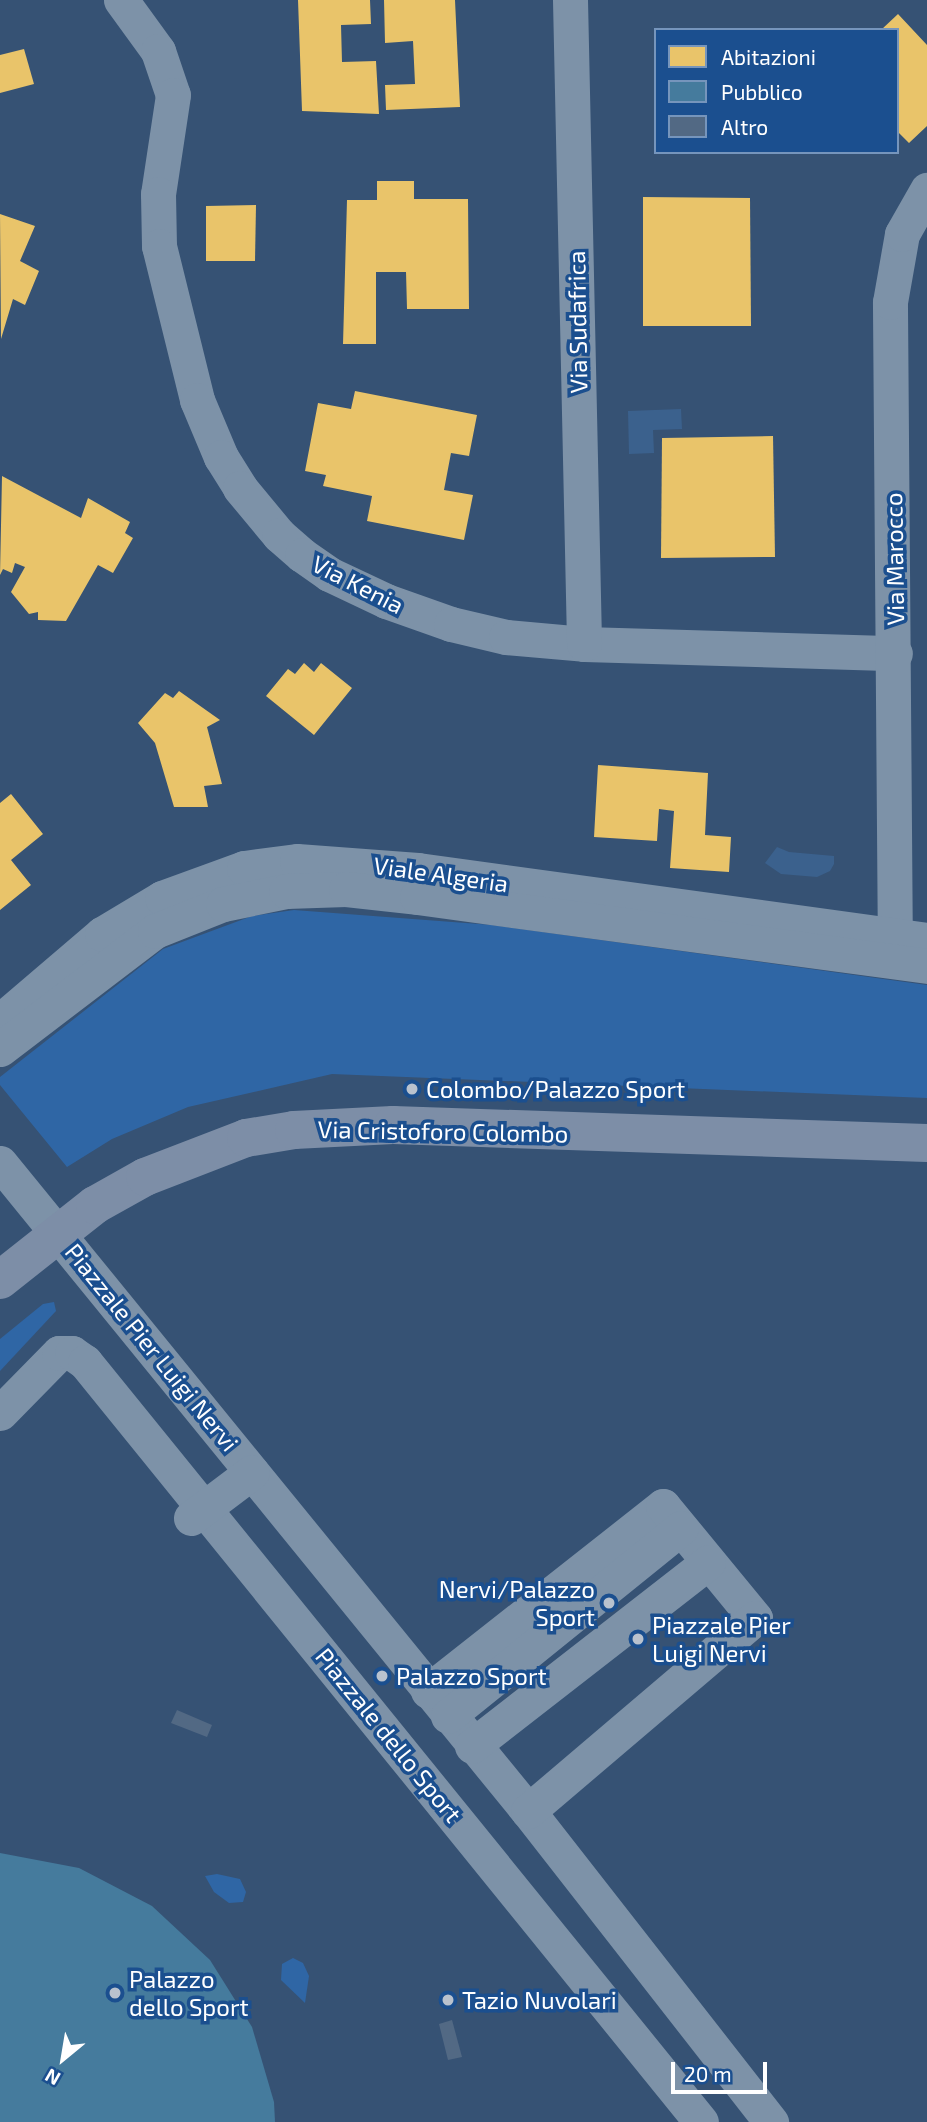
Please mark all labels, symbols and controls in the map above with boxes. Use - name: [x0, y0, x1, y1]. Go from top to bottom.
- legend: [654, 28, 899, 154]
- text: Abitazioni: [721, 44, 816, 69]
- text: Pubblico: [721, 79, 803, 104]
- text: Altro: [721, 114, 768, 139]
- street label: Via Sudafrica: [561, 250, 593, 394]
- street label: Via Marocco: [878, 492, 910, 626]
- street label: Via Kenia: [307, 549, 409, 619]
- street label: Viale Algeria: [372, 850, 510, 898]
- place label: Colombo/Palazzo Sport: [426, 1075, 685, 1103]
- marker: Colombo/Palazzo Sport: [404, 1081, 420, 1097]
- street label: Via Cristoforo Colombo: [317, 1114, 569, 1148]
- street label: Piazzale Pier Luigi Nervi: [59, 1237, 245, 1457]
- place label: Nervi/Palazzo Sport: [439, 1575, 595, 1631]
- marker: Nervi/Palazzo Sport: [601, 1595, 617, 1611]
- place label: Piazzale Pier Luigi Nervi: [652, 1611, 791, 1667]
- marker: Piazzale Pier Luigi Nervi: [630, 1631, 646, 1647]
- street label: Piazzale dello Sport: [310, 1642, 468, 1828]
- place label: Palazzo Sport: [396, 1662, 547, 1690]
- marker: Palazzo Sport: [374, 1668, 390, 1684]
- place label: Palazzo dello Sport: [129, 1965, 249, 2021]
- marker: Palazzo dello Sport: [107, 1985, 123, 2001]
- place label: Tazio Nuvolari: [462, 1986, 617, 2014]
- marker: Tazio Nuvolari: [440, 1992, 456, 2008]
- north arrow: [28, 2024, 98, 2094]
- scale bar: [675, 2048, 771, 2092]
- text: 20 m: [684, 2061, 732, 2086]
- text: N: [41, 2064, 64, 2091]

